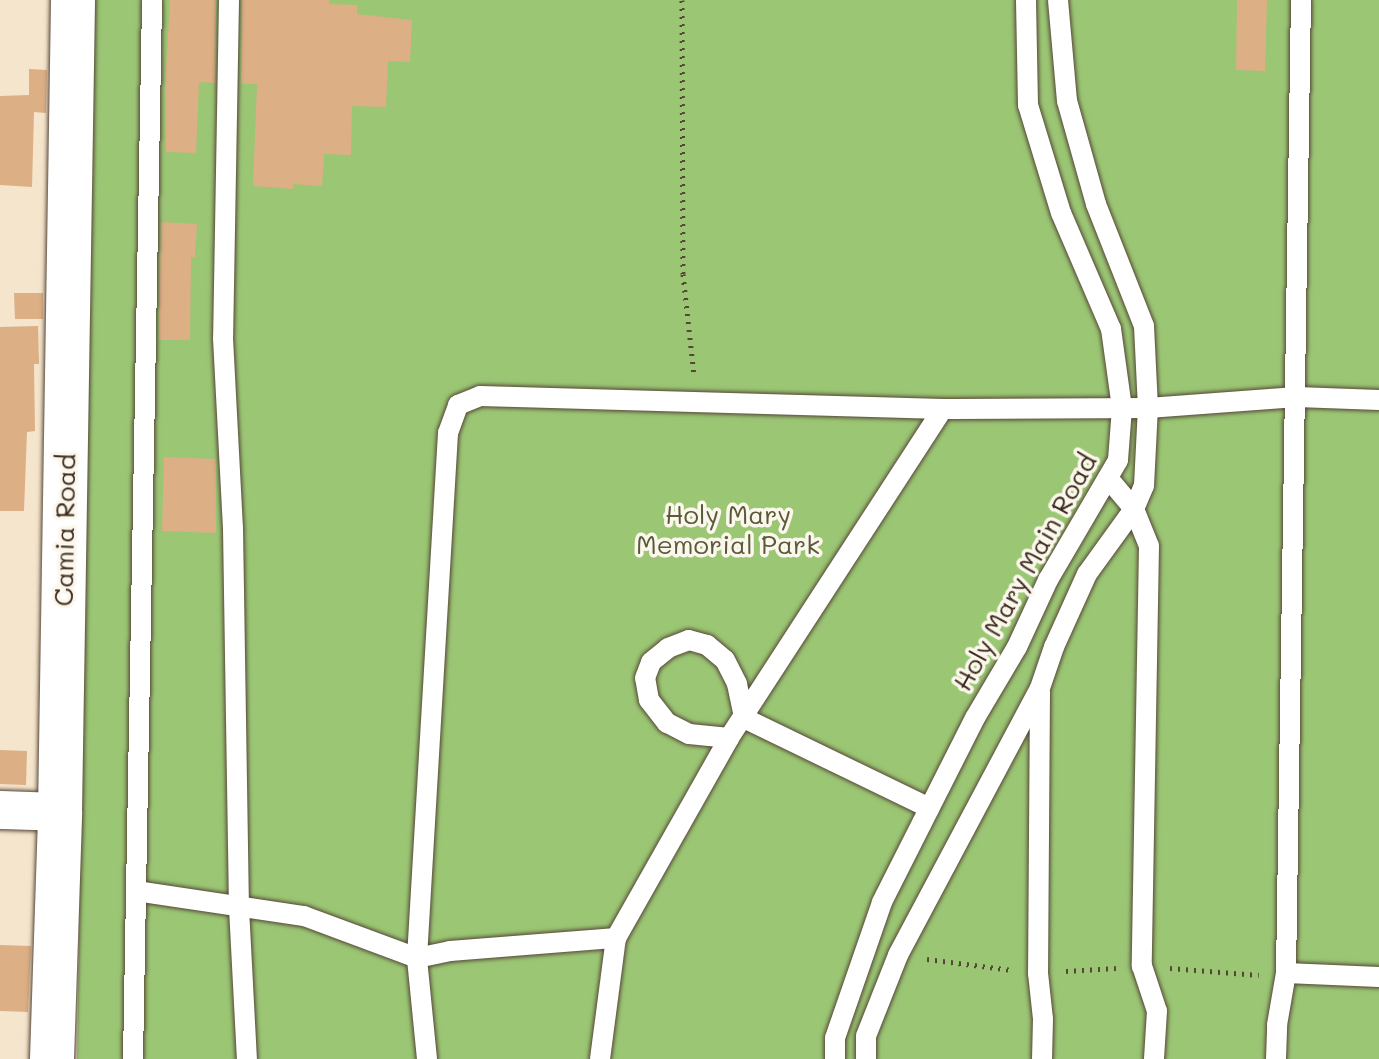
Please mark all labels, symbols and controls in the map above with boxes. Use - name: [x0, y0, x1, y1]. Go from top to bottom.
- street label: Holy Mary Main Road: [947, 448, 1103, 696]
- street label: Camia Road: [48, 453, 82, 607]
- park label: Holy Mary Memorial Park: [636, 499, 820, 560]

